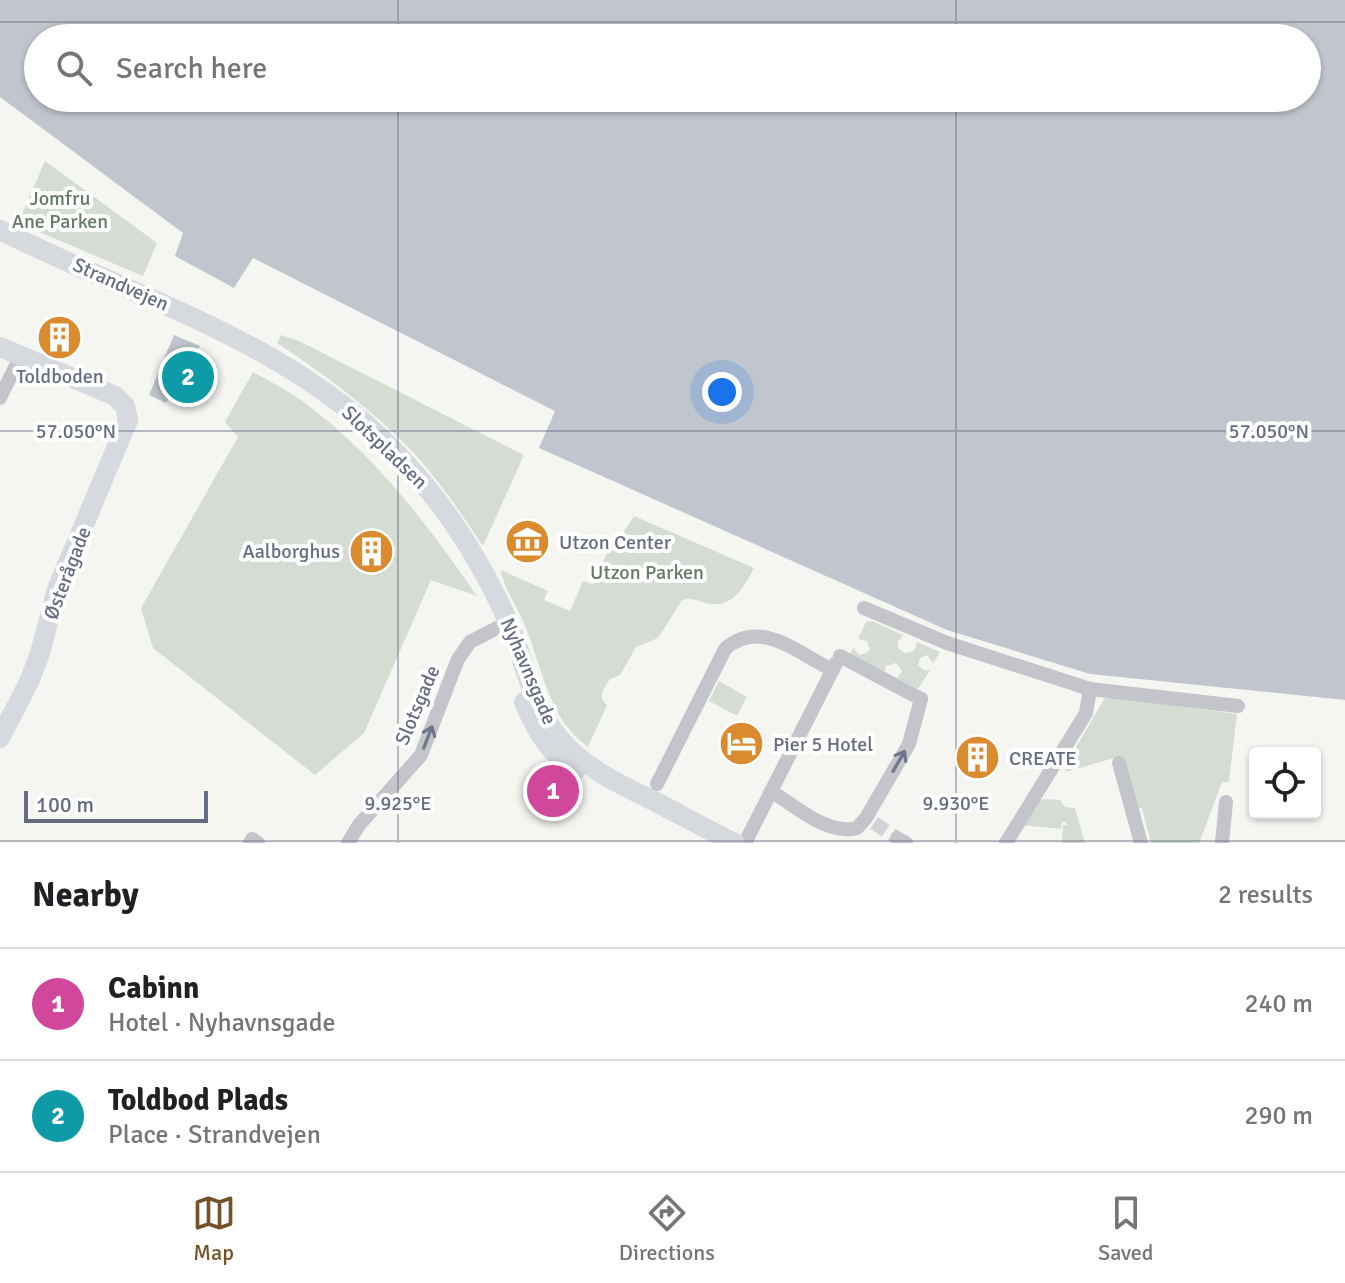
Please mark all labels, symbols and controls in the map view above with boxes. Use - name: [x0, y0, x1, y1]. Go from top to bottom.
- search box: [24, 24, 1321, 112]
- icon: search: [52, 46, 96, 90]
- text: Search here: [116, 50, 267, 87]
- park label: Jomfru Ane Parken: [12, 186, 108, 234]
- street label: Strandvejen: [69, 252, 173, 317]
- building icon: Toldboden: [36, 313, 84, 361]
- pin: 2: [162, 347, 214, 407]
- place label: Toldboden: [16, 364, 104, 389]
- your location: [702, 372, 742, 412]
- street label: Slotspladsen: [337, 400, 433, 494]
- text: 57.050°N: [36, 419, 116, 444]
- text: 57.050°N: [1229, 419, 1309, 444]
- museum icon: Utzon Center: [504, 518, 552, 566]
- street label: Østerågade: [38, 523, 97, 623]
- building icon: Aalborghus: [347, 527, 395, 575]
- place label: Utzon Center: [559, 530, 672, 555]
- place label: Aalborghus: [242, 539, 340, 564]
- park label: Utzon Parken: [590, 560, 704, 585]
- street label: Nyhavnsgade: [495, 614, 562, 728]
- street label: Slotsgade: [390, 662, 445, 749]
- hotel icon: Pier 5 Hotel: [718, 720, 766, 768]
- one-way arrow: [422, 725, 436, 750]
- place label: Pier 5 Hotel: [773, 732, 873, 757]
- building icon: CREATE: [954, 734, 1002, 782]
- place label: CREATE: [1009, 746, 1077, 771]
- map controls: [1249, 747, 1321, 819]
- button: locate: [1249, 747, 1321, 819]
- one-way arrow: [892, 750, 908, 773]
- pin: 1: [527, 761, 579, 821]
- scale bar: [24, 787, 208, 823]
- text: 100 m: [36, 791, 94, 818]
- text: 9.925°E: [364, 791, 432, 816]
- text: 9.930°E: [922, 791, 990, 816]
- text: Nearby: [32, 874, 139, 916]
- text: 2 results: [1218, 879, 1313, 911]
- text: Cabinn: [108, 970, 199, 1007]
- text: 1: [51, 988, 65, 1020]
- text: 240 m: [1244, 988, 1313, 1020]
- text: Hotel · Nyhavnsgade: [108, 1007, 335, 1039]
- text: Toldbod Plads: [108, 1082, 288, 1119]
- text: 2: [51, 1100, 65, 1132]
- text: 290 m: [1244, 1100, 1313, 1132]
- text: Place · Strandvejen: [108, 1119, 321, 1151]
- tab: Map: [192, 1191, 236, 1266]
- tab: Directions: [619, 1191, 715, 1266]
- tab: Saved: [1098, 1191, 1153, 1266]

